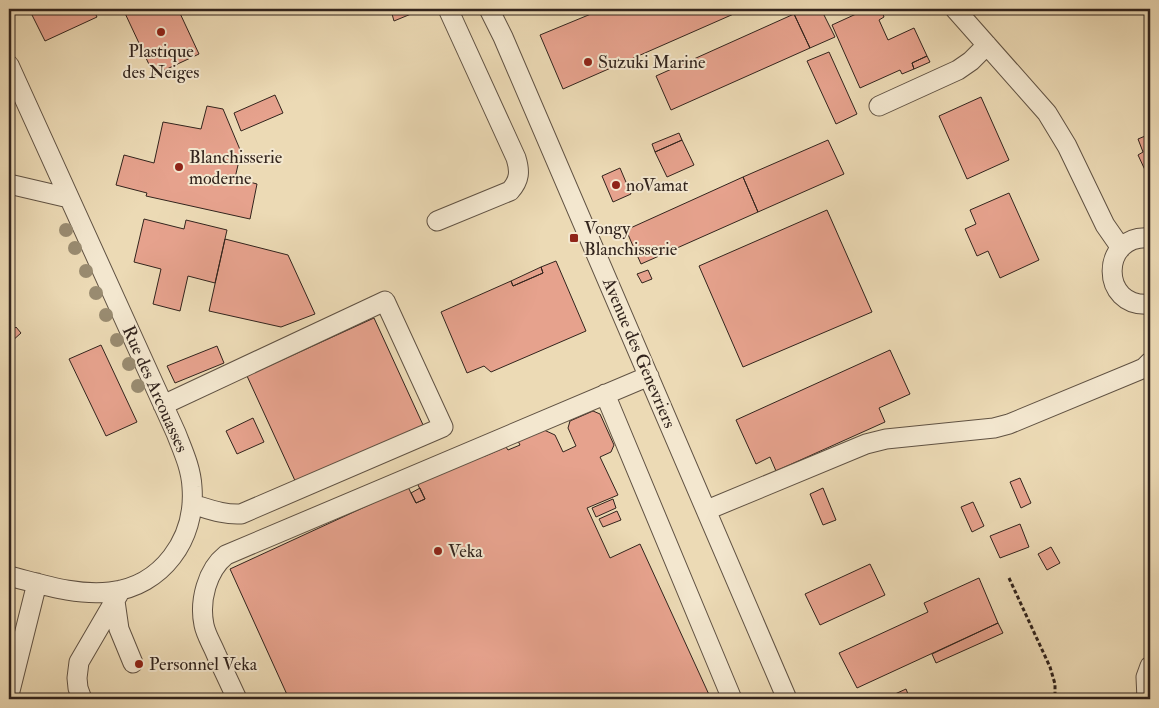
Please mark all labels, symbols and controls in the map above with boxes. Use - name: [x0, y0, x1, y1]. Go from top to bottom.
- marker: Plastique des Neiges: [155, 26, 167, 38]
- place label: Plastique des Neiges: [123, 40, 199, 84]
- place label: Suzuki Marine: [598, 51, 706, 74]
- marker: Suzuki Marine: [582, 56, 594, 68]
- place label: Blanchisserie moderne: [189, 146, 283, 190]
- marker: Blanchisserie moderne: [173, 161, 185, 173]
- place label: noVamat: [626, 174, 688, 197]
- marker: noVamat: [610, 179, 622, 191]
- place label: Vongy Blanchisserie: [584, 217, 678, 261]
- marker: Vongy Blanchisserie: [568, 232, 580, 244]
- street label: Avenue des Genevriers: [597, 273, 681, 432]
- street label: Rue des Arcouasses: [117, 322, 193, 456]
- place label: Veka: [448, 540, 483, 563]
- marker: Veka: [432, 545, 444, 557]
- place label: Personnel Veka: [149, 653, 258, 676]
- marker: Personnel Veka: [133, 658, 145, 670]

